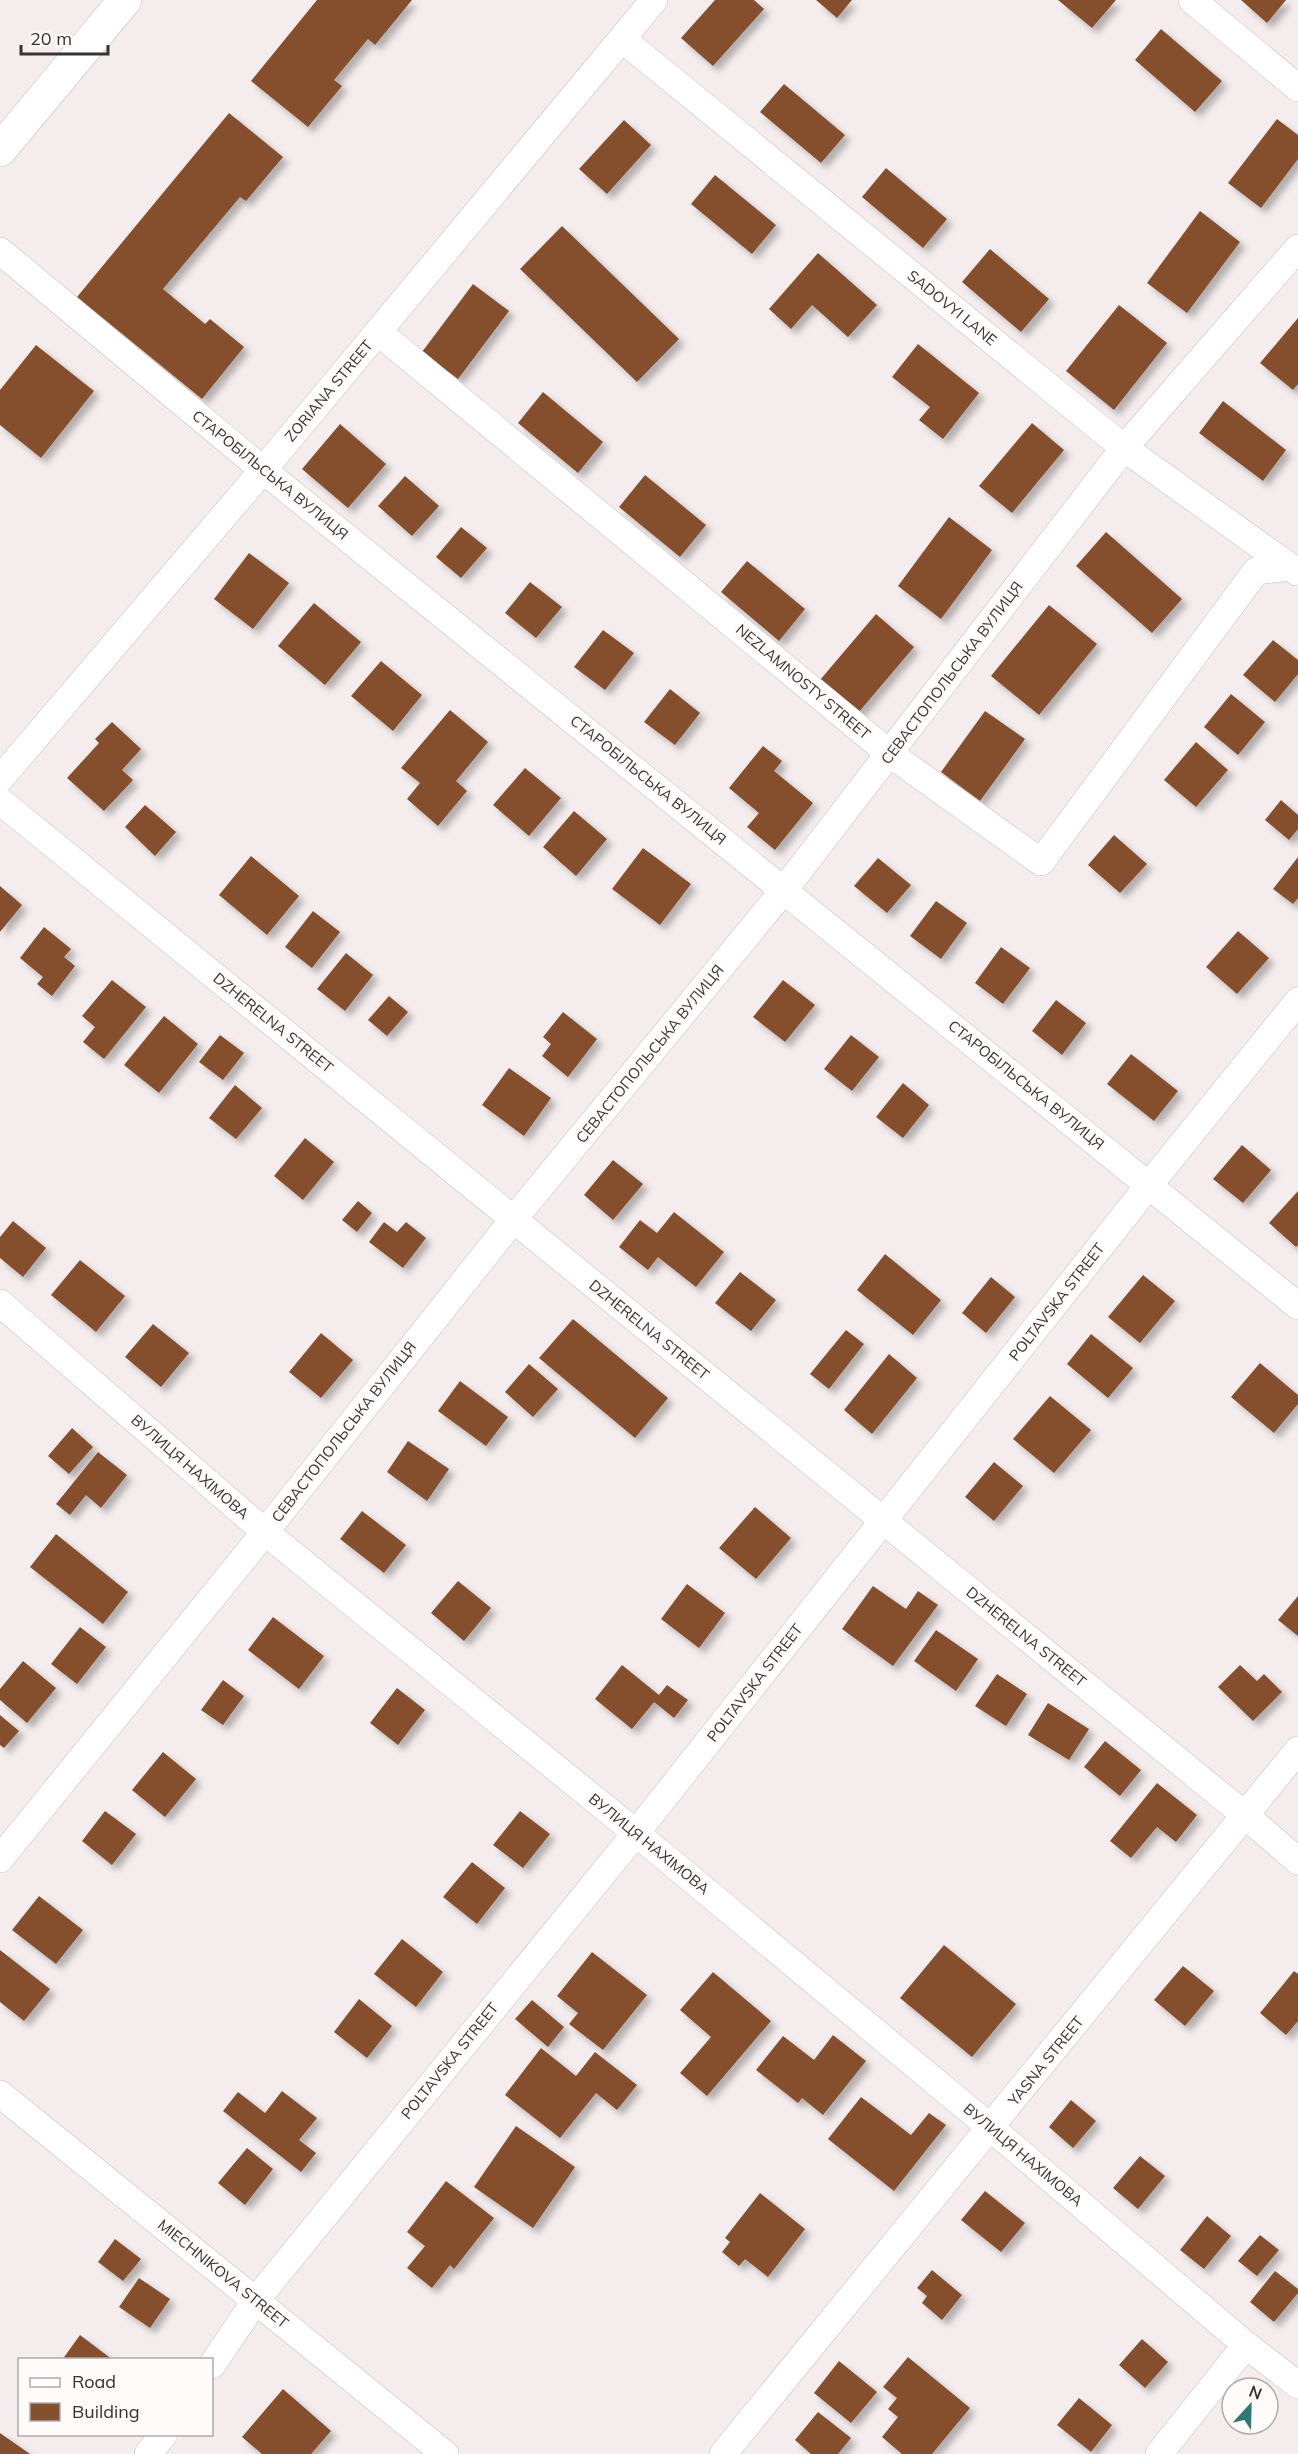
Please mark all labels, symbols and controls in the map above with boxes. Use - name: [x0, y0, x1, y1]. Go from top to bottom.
- scale bar: [21, 18, 108, 56]
- text: 20 m: [30, 27, 72, 50]
- street label: SADOVYI LANE: [904, 266, 1001, 350]
- street label: ZORIANA STREET: [281, 336, 377, 445]
- street label: СТАРОБІЛЬСЬКА ВУЛИЦЯ: [188, 406, 352, 543]
- street label: СЕВАСТОПОЛЬСЬКА ВУЛИЦЯ: [877, 577, 1027, 768]
- street label: NEZLAMNOSTY STREET: [732, 620, 875, 744]
- street label: СТАРОБІЛЬСЬКА ВУЛИЦЯ: [566, 711, 730, 848]
- street label: СЕВАСТОПОЛЬСЬКА ВУЛИЦЯ: [572, 961, 728, 1147]
- street label: DZHERELNA STREET: [210, 968, 337, 1077]
- street label: СТАРОБІЛЬСЬКА ВУЛИЦЯ: [944, 1016, 1108, 1153]
- street label: POLTAVSKA STREET: [1005, 1239, 1109, 1364]
- street label: DZHERELNA STREET: [586, 1275, 713, 1384]
- street label: СЕВАСТОПОЛЬСЬКА ВУЛИЦЯ: [267, 1337, 420, 1526]
- street label: ВУЛИЦЯ НАХІМОВА: [127, 1410, 253, 1523]
- street label: DZHERELNA STREET: [963, 1582, 1090, 1691]
- street label: POLTAVSKA STREET: [703, 1620, 807, 1745]
- street label: ВУЛИЦЯ НАХІМОВА: [585, 1789, 714, 1898]
- street label: POLTAVSKA STREET: [397, 1999, 502, 2123]
- street label: YASNA STREET: [1003, 2012, 1087, 2110]
- street label: ВУЛИЦЯ НАХІМОВА: [960, 2099, 1087, 2210]
- street label: MIECHNIKOVA STREET: [154, 2215, 292, 2332]
- legend: [18, 2358, 213, 2436]
- text: Road: [72, 2370, 116, 2393]
- north arrow: [1220, 2376, 1280, 2436]
- text: N: [1246, 2381, 1265, 2404]
- text: Building: [72, 2400, 140, 2423]

